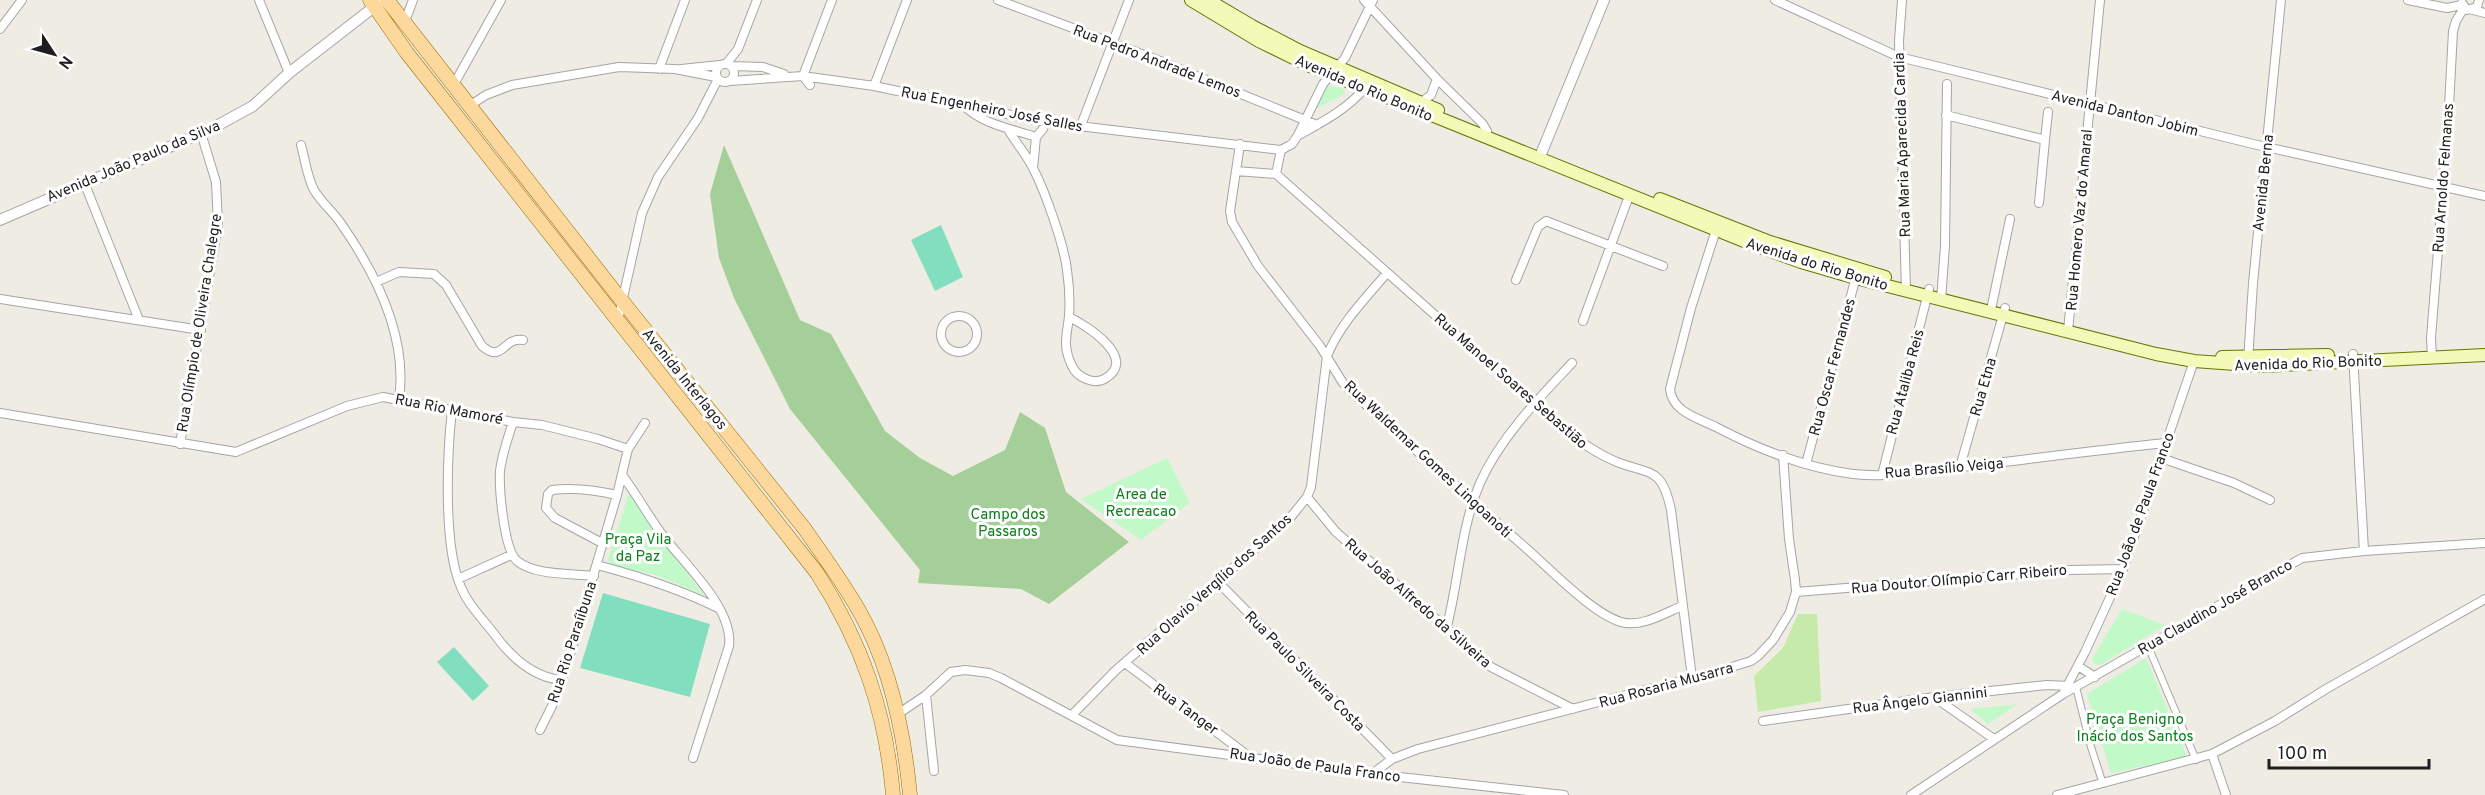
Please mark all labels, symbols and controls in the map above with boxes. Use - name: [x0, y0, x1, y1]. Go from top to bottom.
- street label: Rua Pedro Andrade Lemos: [1070, 22, 1243, 103]
- north arrow: [24, 24, 84, 84]
- text: N: [53, 51, 76, 72]
- street label: Avenida do Rio Bonito: [1292, 52, 1435, 127]
- street label: Rua Maria Aparecida Cardia: [1891, 52, 1916, 238]
- street label: Rua Engenheiro José Salles: [899, 84, 1084, 137]
- street label: Avenida Danton Jobim: [2049, 87, 2200, 142]
- street label: Rua Arnoldo Felmanas: [2430, 103, 2459, 254]
- street label: Avenida João Paulo da Silva: [44, 117, 223, 208]
- street label: Rua Homero Vaz do Amaral: [2063, 129, 2098, 312]
- street label: Avenida Berna: [2250, 134, 2279, 233]
- street label: Rua Olímpio de Oliveira Chalegre: [174, 213, 227, 434]
- street label: Avenida do Rio Bonito: [1743, 235, 1890, 296]
- street label: Rua Oscar Fernandes: [1806, 296, 1861, 438]
- street label: Rua Manoel Soares Sebastião: [1429, 310, 1591, 454]
- street label: Avenida Interlagos: [637, 325, 731, 434]
- street label: Rua Ataliba Reis: [1883, 327, 1930, 437]
- street label: Avenida do Rio Bonito: [2234, 352, 2382, 377]
- street label: Rua Etna: [1967, 356, 2002, 419]
- street label: Rua Waldemar Gomes Lingoanoti: [1339, 377, 1515, 543]
- street label: Rua Rio Mamoré: [393, 391, 504, 430]
- street label: Rua João de Paula Franco: [2103, 430, 2180, 599]
- street label: Rua Brasílio Veiga: [1884, 455, 2005, 484]
- park label: Area de Recreacao: [1106, 486, 1176, 522]
- park label: Campo dos Passaros: [971, 506, 1045, 542]
- street label: Rua Olavio Vergílio dos Santos: [1133, 510, 1297, 660]
- park label: Praça Vila da Paz: [605, 531, 671, 567]
- street label: Rua João Alfredo da Silveira: [1340, 535, 1494, 673]
- street label: Rua Claudino José Branco: [2135, 556, 2296, 660]
- street label: Rua Doutor Olímpio Carr Ribeiro: [1850, 562, 2068, 599]
- street label: Rua Rio Paraíibuna: [545, 579, 602, 706]
- street label: Rua Paulo Silveira Costa: [1240, 608, 1368, 736]
- street label: Rua Rosaria Musarra: [1597, 659, 1736, 714]
- street label: Rua Tanger: [1149, 680, 1222, 740]
- street label: Rua Ângelo Giannini: [1852, 683, 1989, 719]
- park label: Praça Benigno Inácio dos Santos: [2076, 711, 2194, 747]
- scale bar: [2269, 732, 2430, 770]
- text: 100 m: [2278, 743, 2327, 766]
- street label: Rua João de Paula Franco: [1228, 745, 1402, 788]

